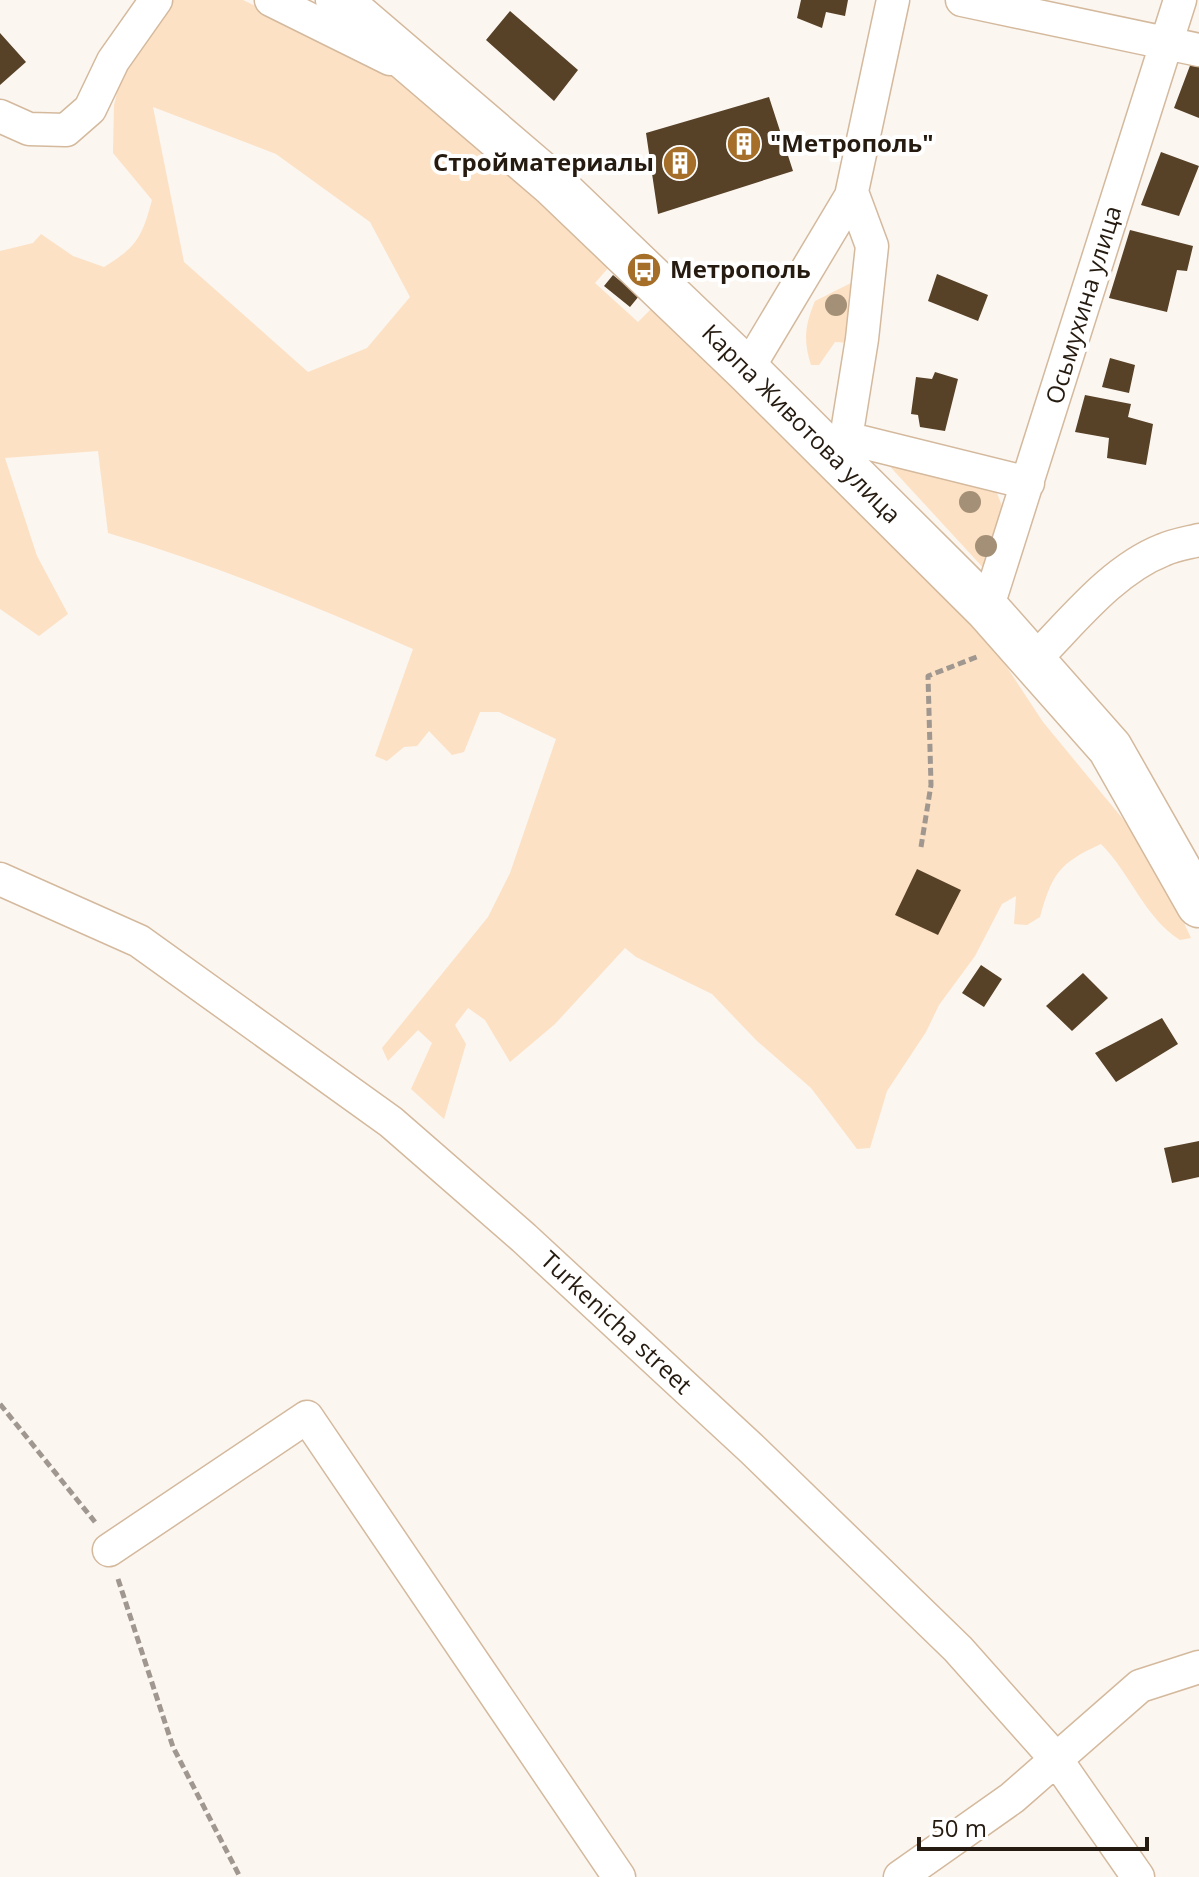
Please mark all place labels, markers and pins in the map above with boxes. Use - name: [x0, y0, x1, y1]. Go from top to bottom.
- building icon: "Метрополь": [725, 125, 763, 163]
- place label: "Метрополь": [770, 126, 934, 159]
- building icon: Стройматериалы: [661, 144, 699, 182]
- place label: Стройматериалы: [433, 145, 654, 178]
- bus stop icon: Метрополь: [625, 251, 663, 289]
- place label: Метрополь: [670, 252, 811, 285]

